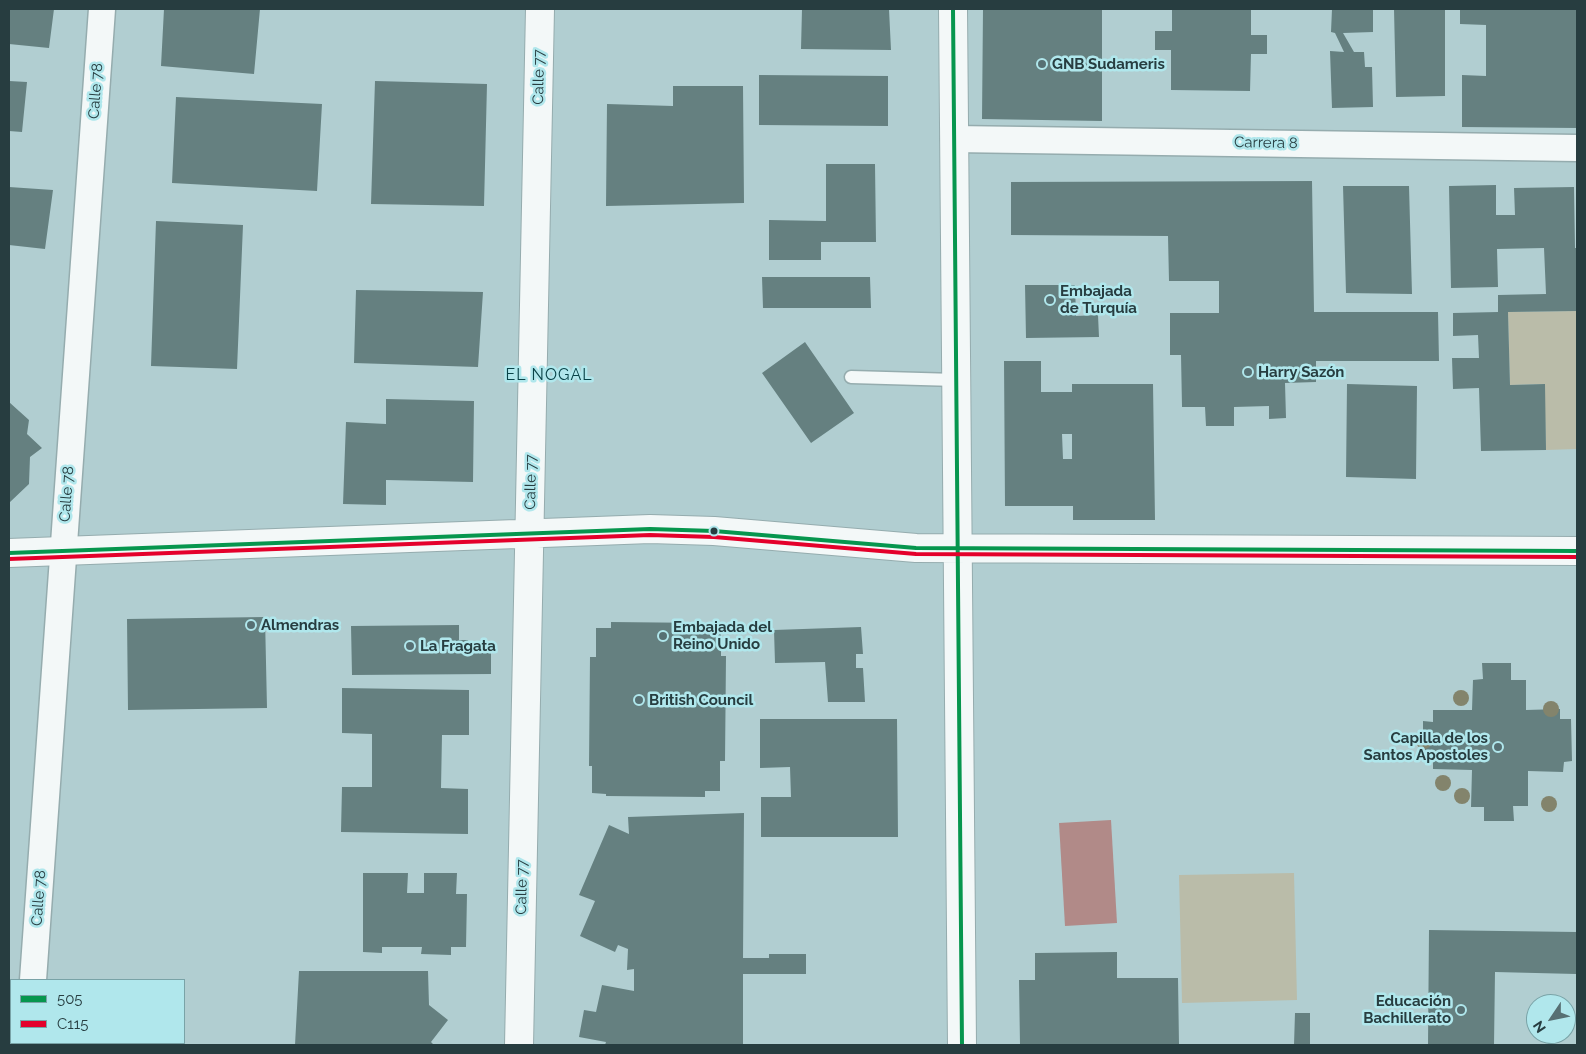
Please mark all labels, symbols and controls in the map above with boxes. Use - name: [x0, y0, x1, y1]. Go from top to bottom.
- street label: Calle 77: [530, 49, 548, 105]
- place label: GNB Sudameris: [1052, 55, 1165, 73]
- marker: GNB Sudameris: [1036, 58, 1048, 70]
- street label: Calle 78: [85, 62, 107, 120]
- street label: Carrera 8: [1234, 133, 1298, 153]
- place label: Embajada de Turquía: [1060, 282, 1137, 317]
- marker: Embajada de Turquía: [1044, 294, 1056, 306]
- place label: Harry Sazón: [1258, 363, 1344, 381]
- district label: EL NOGAL: [504, 365, 594, 385]
- marker: Harry Sazón: [1242, 366, 1254, 378]
- street label: Calle 77: [522, 454, 540, 510]
- street label: Calle 78: [56, 465, 78, 523]
- unlabelled marker: [709, 526, 719, 536]
- place label: Almendras: [261, 616, 339, 634]
- place label: Embajada del Reino Unido: [673, 618, 772, 653]
- marker: Almendras: [245, 619, 257, 631]
- marker: Embajada del Reino Unido: [657, 630, 669, 642]
- place label: La Fragata: [420, 637, 496, 655]
- marker: La Fragata: [404, 640, 416, 652]
- place label: British Council: [649, 691, 753, 709]
- marker: British Council: [633, 694, 645, 706]
- place label: Capilla de los Santos Apostoles: [1363, 729, 1488, 764]
- marker: Capilla de los Santos Apostoles: [1492, 741, 1504, 753]
- street label: Calle 77: [513, 859, 531, 915]
- street label: Calle 78: [28, 869, 50, 927]
- legend: [10, 979, 185, 1044]
- text: 505: [57, 990, 83, 1008]
- place label: Educación Bachillerato: [1363, 992, 1451, 1027]
- north arrow: [1526, 994, 1576, 1044]
- marker: Educación Bachillerato: [1455, 1004, 1467, 1016]
- text: C115: [57, 1015, 88, 1033]
- text: N: [1530, 1018, 1549, 1036]

